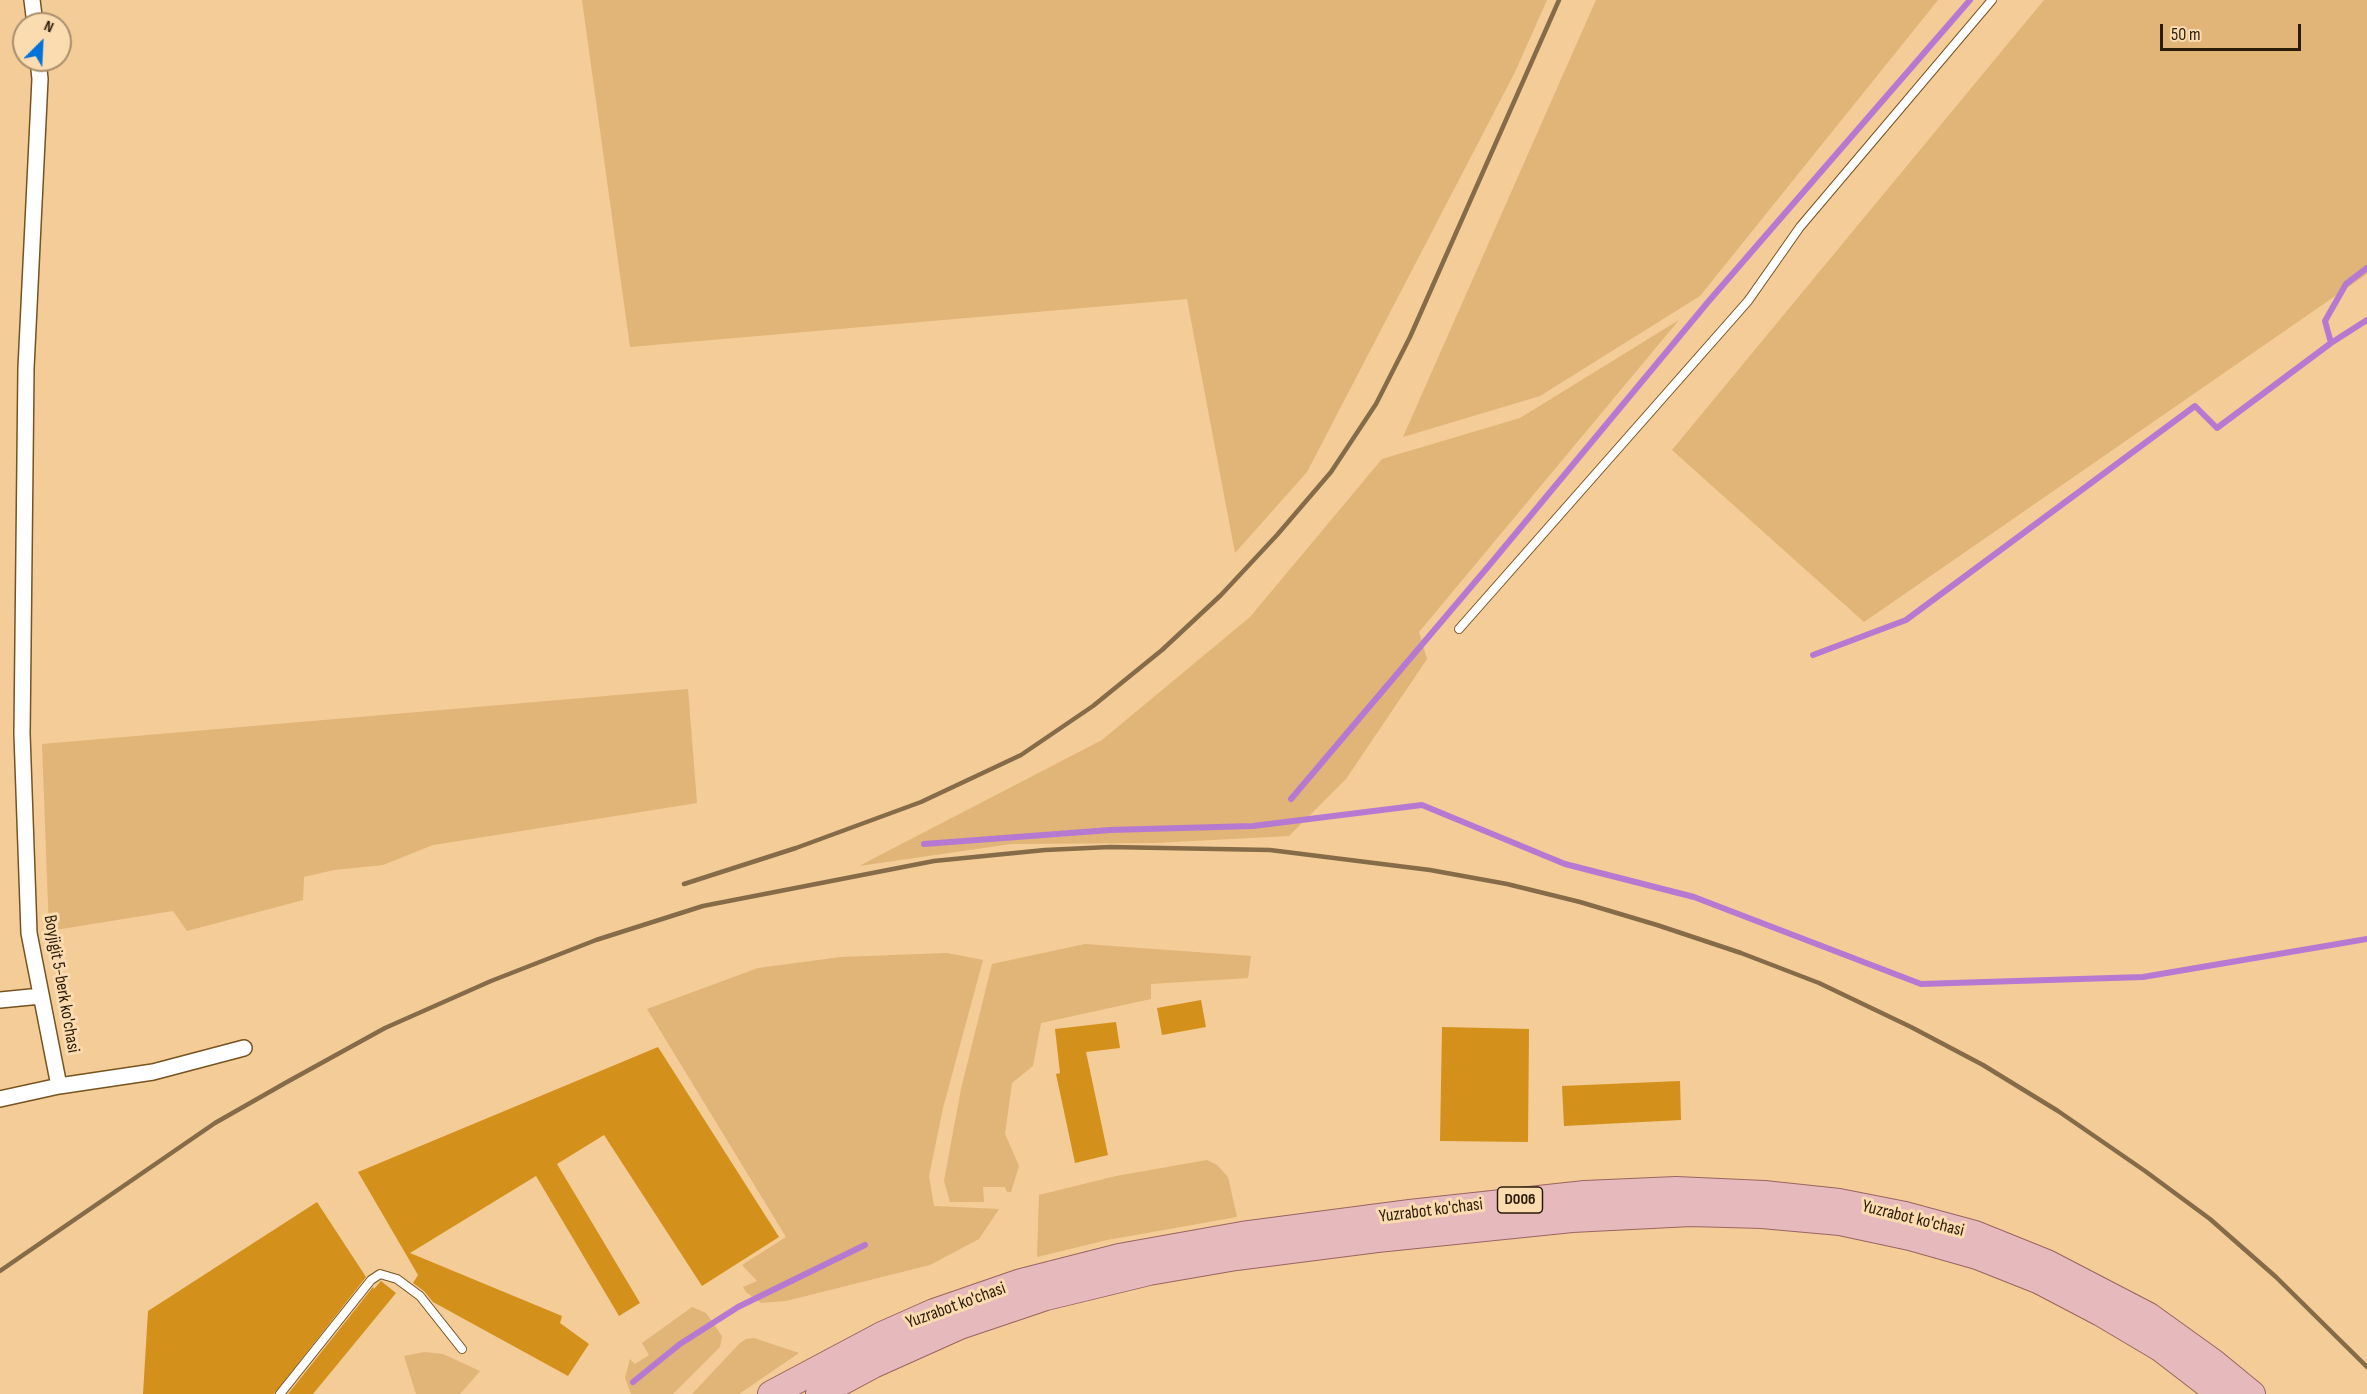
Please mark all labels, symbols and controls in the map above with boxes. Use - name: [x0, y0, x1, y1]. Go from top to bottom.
- north arrow: [12, 12, 72, 72]
- scale bar: [2163, 12, 2304, 50]
- text: N: [41, 17, 56, 37]
- text: 50 m: [2171, 24, 2201, 45]
- street label: Boyjigit 5-berk ko'chasi: [38, 913, 84, 1055]
- road number: D006: [1498, 1187, 1543, 1213]
- street label: Yuzrabot ko'chasi: [1378, 1194, 1484, 1228]
- street label: Yuzrabot ko'chasi: [1860, 1196, 1966, 1242]
- street label: Yuzrabot ko'chasi: [903, 1278, 1009, 1334]

